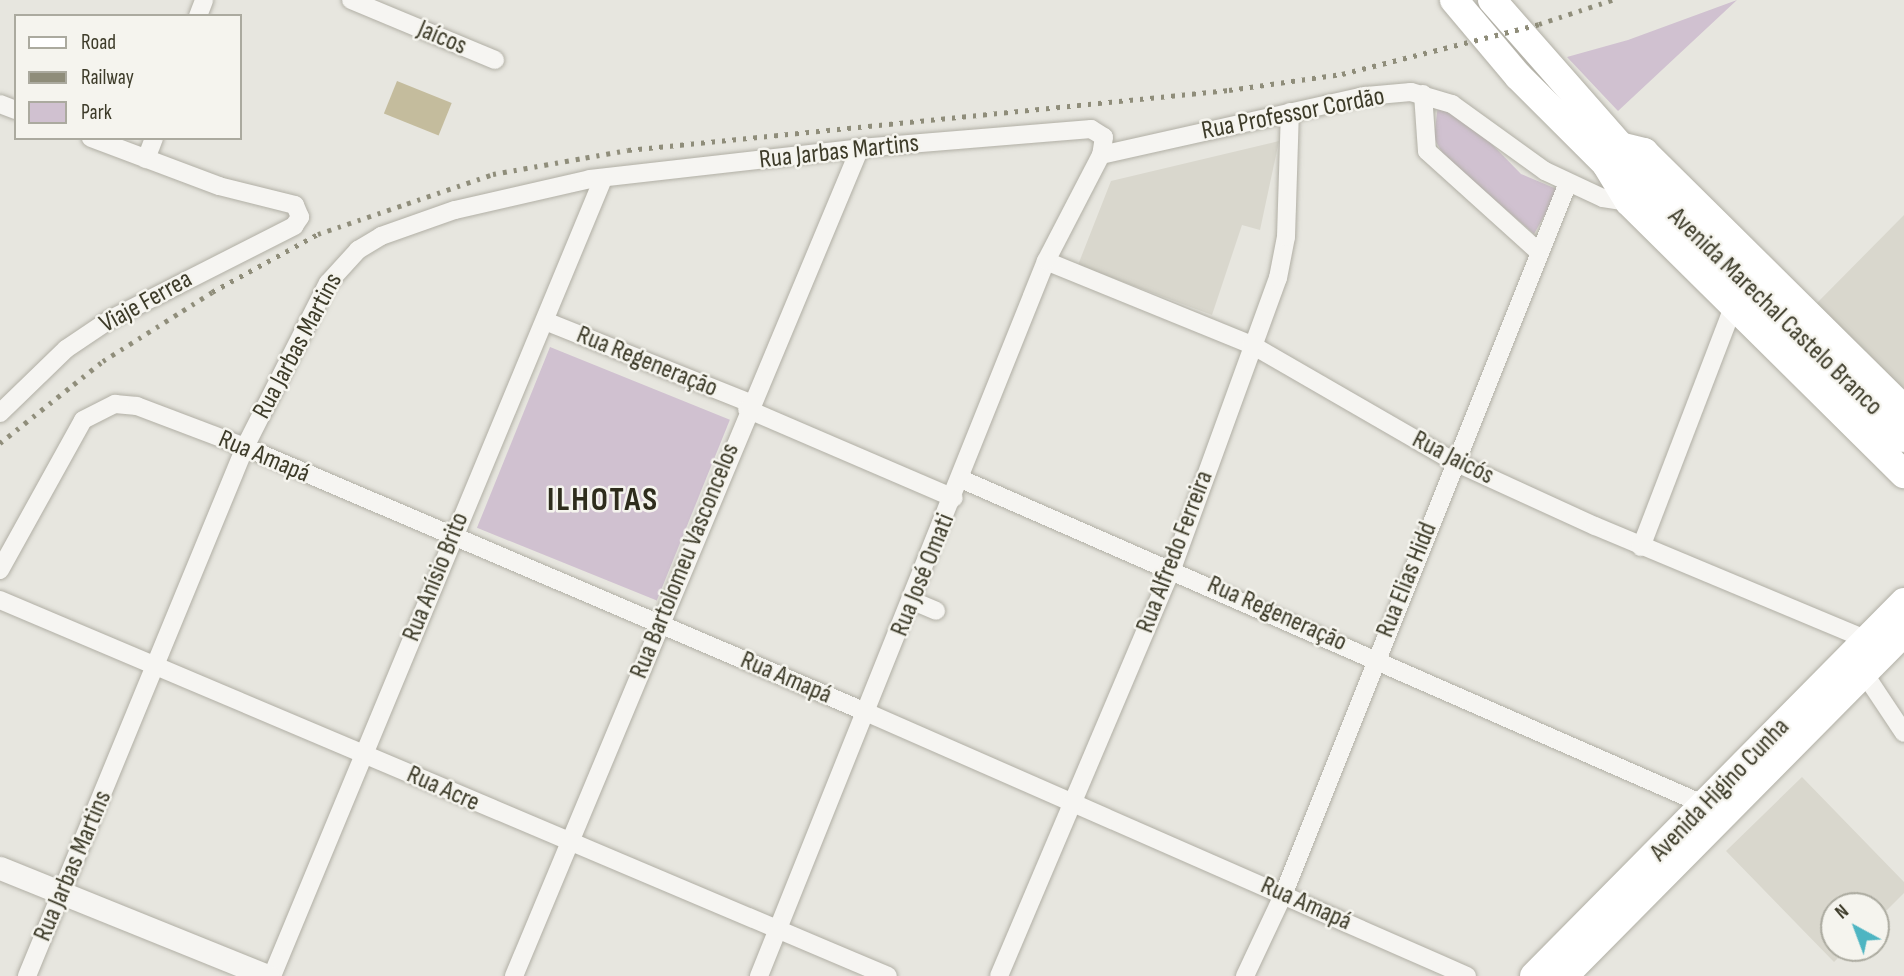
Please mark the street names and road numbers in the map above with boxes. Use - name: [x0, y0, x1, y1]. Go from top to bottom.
- street label: Jaícos: [413, 14, 471, 62]
- street label: Rua Professor Cordão: [1199, 81, 1387, 147]
- street label: Rua Jarbas Martins: [758, 128, 920, 176]
- street label: Avenida Marechal Castelo Branco: [1661, 202, 1889, 422]
- street label: Viaje Ferrea: [94, 264, 198, 340]
- street label: Rua Jarbas Martins: [247, 268, 349, 424]
- street label: Rua Regeneração: [572, 320, 722, 404]
- street label: Rua Amapá: [214, 424, 314, 490]
- street label: Rua Jaicós: [1407, 424, 1499, 492]
- street label: Rua Bartolomeu Vasconcelos: [624, 439, 746, 683]
- street label: Rua Alfredo Ferreira: [1130, 467, 1220, 637]
- street label: Rua Anísio Brito: [396, 508, 476, 646]
- street label: Rua José Omati: [884, 509, 962, 641]
- street label: Rua Elias Hidd: [1370, 518, 1444, 642]
- street label: Rua Regeneração: [1202, 569, 1352, 659]
- street label: Rua Amapá: [736, 645, 836, 711]
- street label: Avenida Higino Cunha: [1644, 712, 1796, 868]
- street label: Rua Acre: [402, 759, 484, 819]
- street label: Rua Jarbas Martins: [27, 786, 119, 946]
- street label: Rua Amapá: [1256, 870, 1356, 938]

